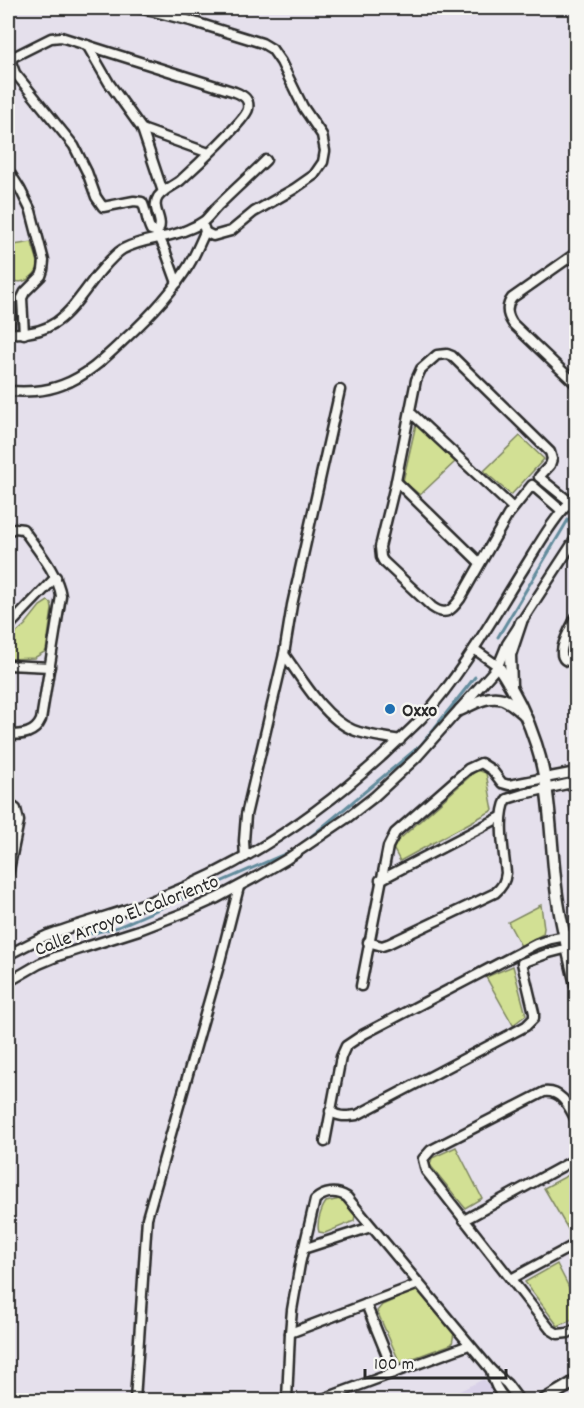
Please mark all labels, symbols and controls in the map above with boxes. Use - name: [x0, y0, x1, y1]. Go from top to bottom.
- place label: Oxxo: [402, 698, 437, 726]
- marker: Oxxo: [383, 702, 397, 716]
- street label: Calle Arroyo El Caloriento: [31, 869, 223, 965]
- scale bar: [365, 1342, 506, 1380]
- text: 100 m: [374, 1353, 414, 1378]

